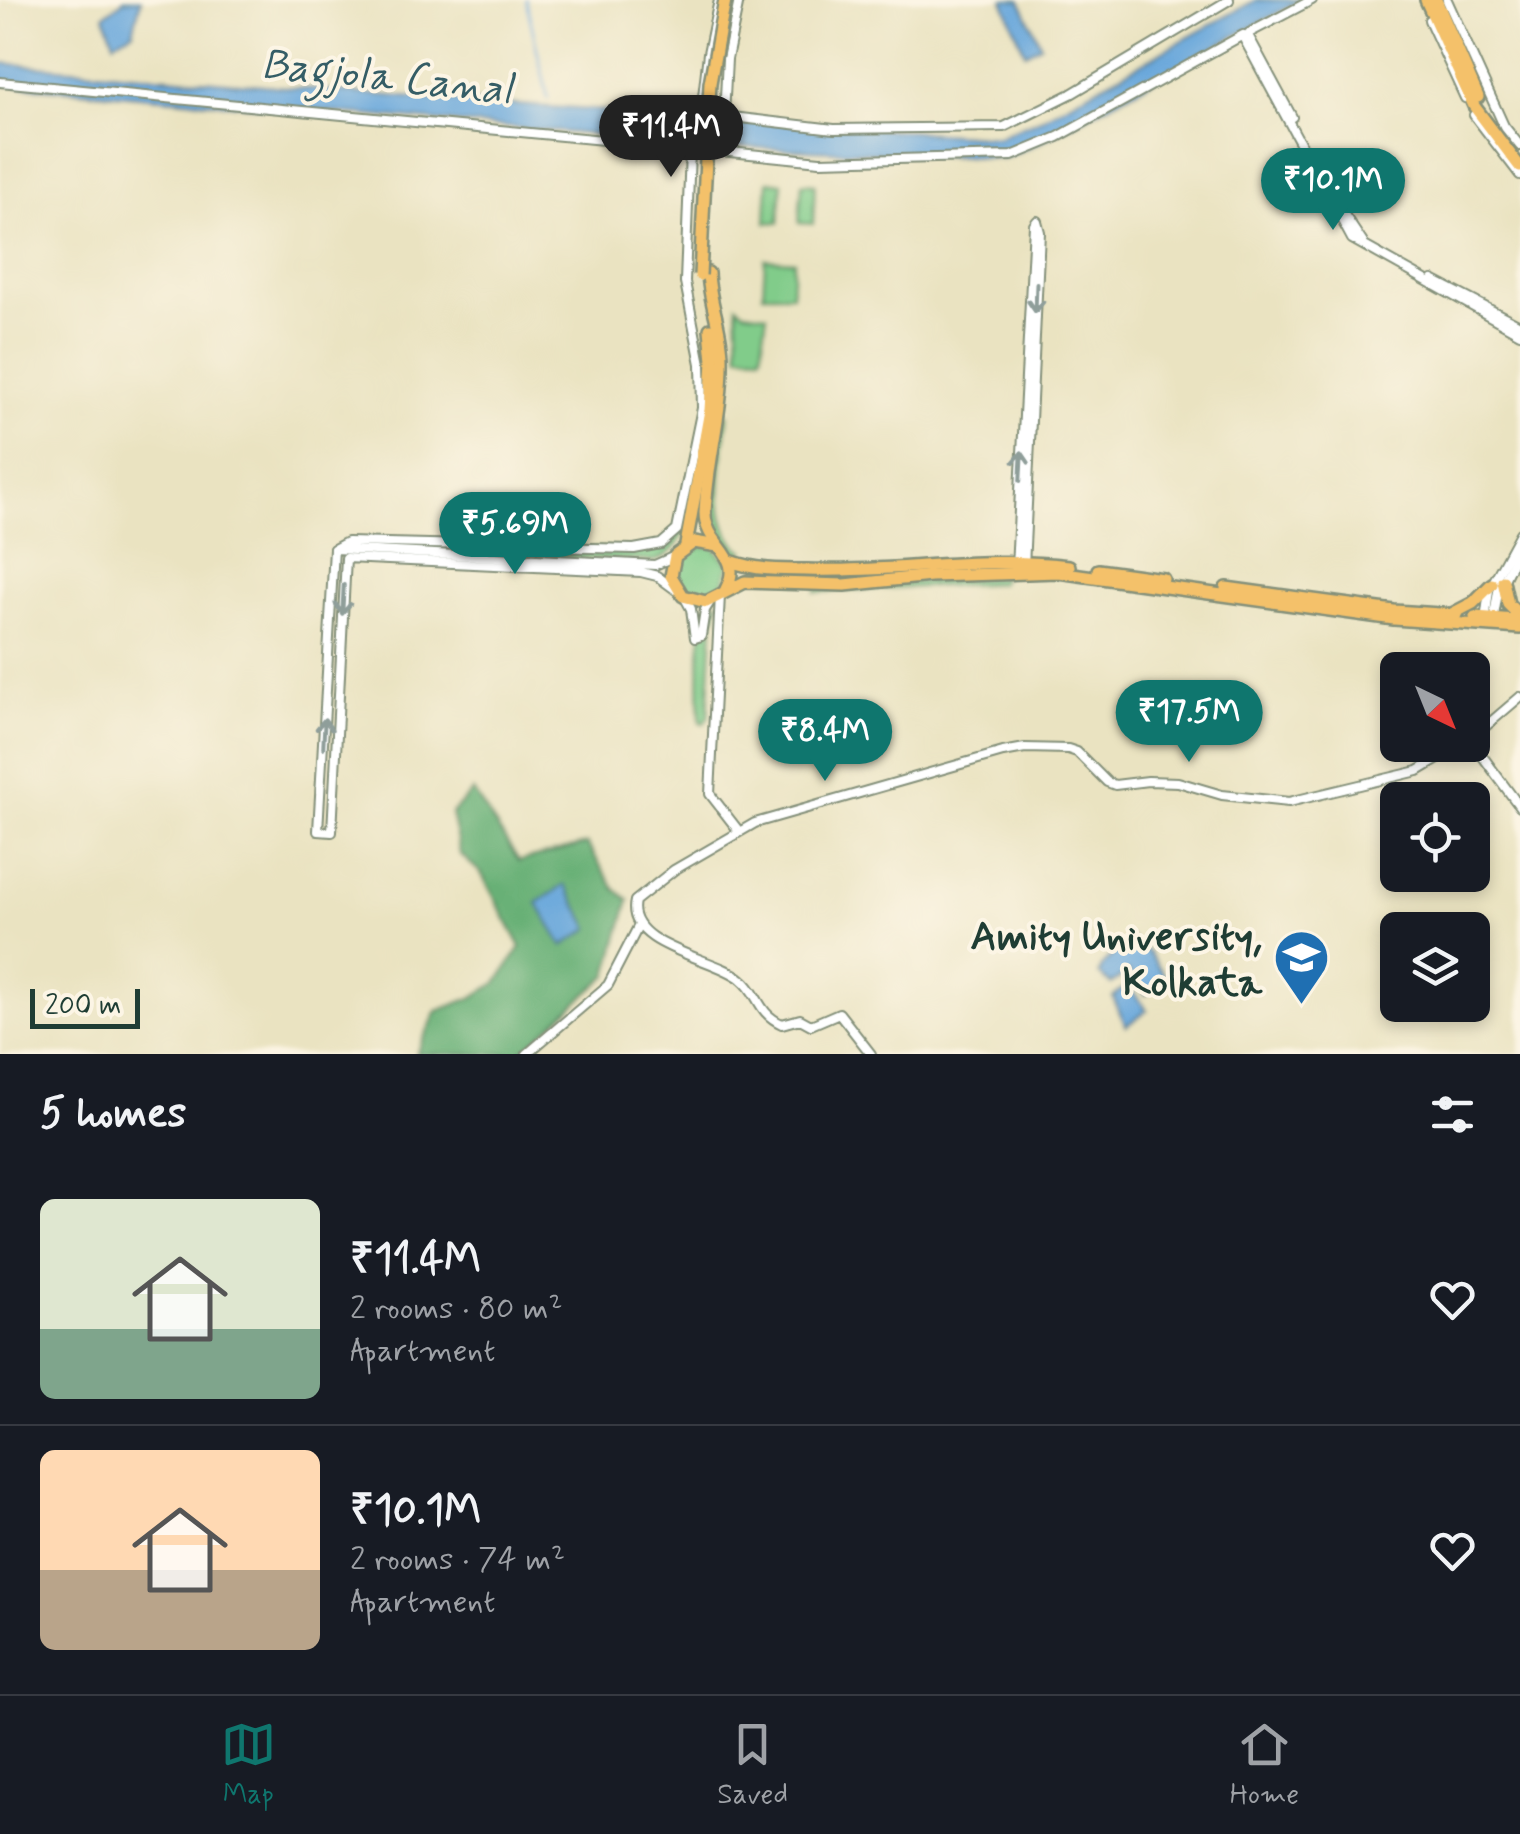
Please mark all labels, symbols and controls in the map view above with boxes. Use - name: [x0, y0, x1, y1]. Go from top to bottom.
- water label: Bagjola Canal: [258, 38, 518, 123]
- pin: ₹11.4M: [590, 95, 752, 180]
- text: ₹11.4M: [621, 106, 721, 148]
- pin: ₹10.1M: [1252, 148, 1414, 233]
- text: ₹10.1M: [1283, 159, 1383, 201]
- one-way arrow: [1027, 281, 1046, 313]
- one-way arrow: [1011, 451, 1030, 483]
- pin: ₹5.69M: [434, 492, 596, 577]
- text: ₹5.69M: [461, 503, 569, 545]
- one-way arrow: [333, 584, 352, 616]
- north arrow: [1380, 652, 1490, 762]
- map controls: [1380, 652, 1490, 1022]
- pin: ₹17.5M: [1108, 680, 1270, 765]
- text: ₹17.5M: [1138, 691, 1240, 733]
- pin: ₹8.4M: [755, 699, 895, 784]
- text: ₹8.4M: [780, 710, 870, 752]
- one-way arrow: [315, 718, 334, 750]
- button: locate: [1380, 782, 1490, 892]
- place label: Amity University, Kolkata: [971, 912, 1263, 1010]
- button: layers: [1380, 912, 1490, 1022]
- school or university icon: Amity University, Kolkata: [1271, 928, 1331, 1007]
- scale bar: [30, 984, 140, 1028]
- text: 200 m: [45, 988, 121, 1025]
- text: 5 homes: [40, 1087, 186, 1142]
- icon: filters: [1425, 1087, 1480, 1142]
- text: ₹11.4M: [350, 1233, 481, 1288]
- icon: home: [120, 1239, 240, 1359]
- icon: heart: [1425, 1272, 1480, 1327]
- text: 2 rooms · 80 m²: [350, 1288, 563, 1330]
- text: Apartment: [350, 1330, 495, 1372]
- text: ₹10.1M: [350, 1484, 481, 1539]
- icon: home: [120, 1490, 240, 1610]
- icon: heart: [1425, 1523, 1480, 1578]
- text: 2 rooms · 74 m²: [350, 1539, 565, 1581]
- text: Apartment: [350, 1581, 495, 1623]
- tab: Map: [221, 1717, 276, 1814]
- tab: Saved: [717, 1717, 788, 1814]
- tab: Home: [1230, 1717, 1299, 1814]

